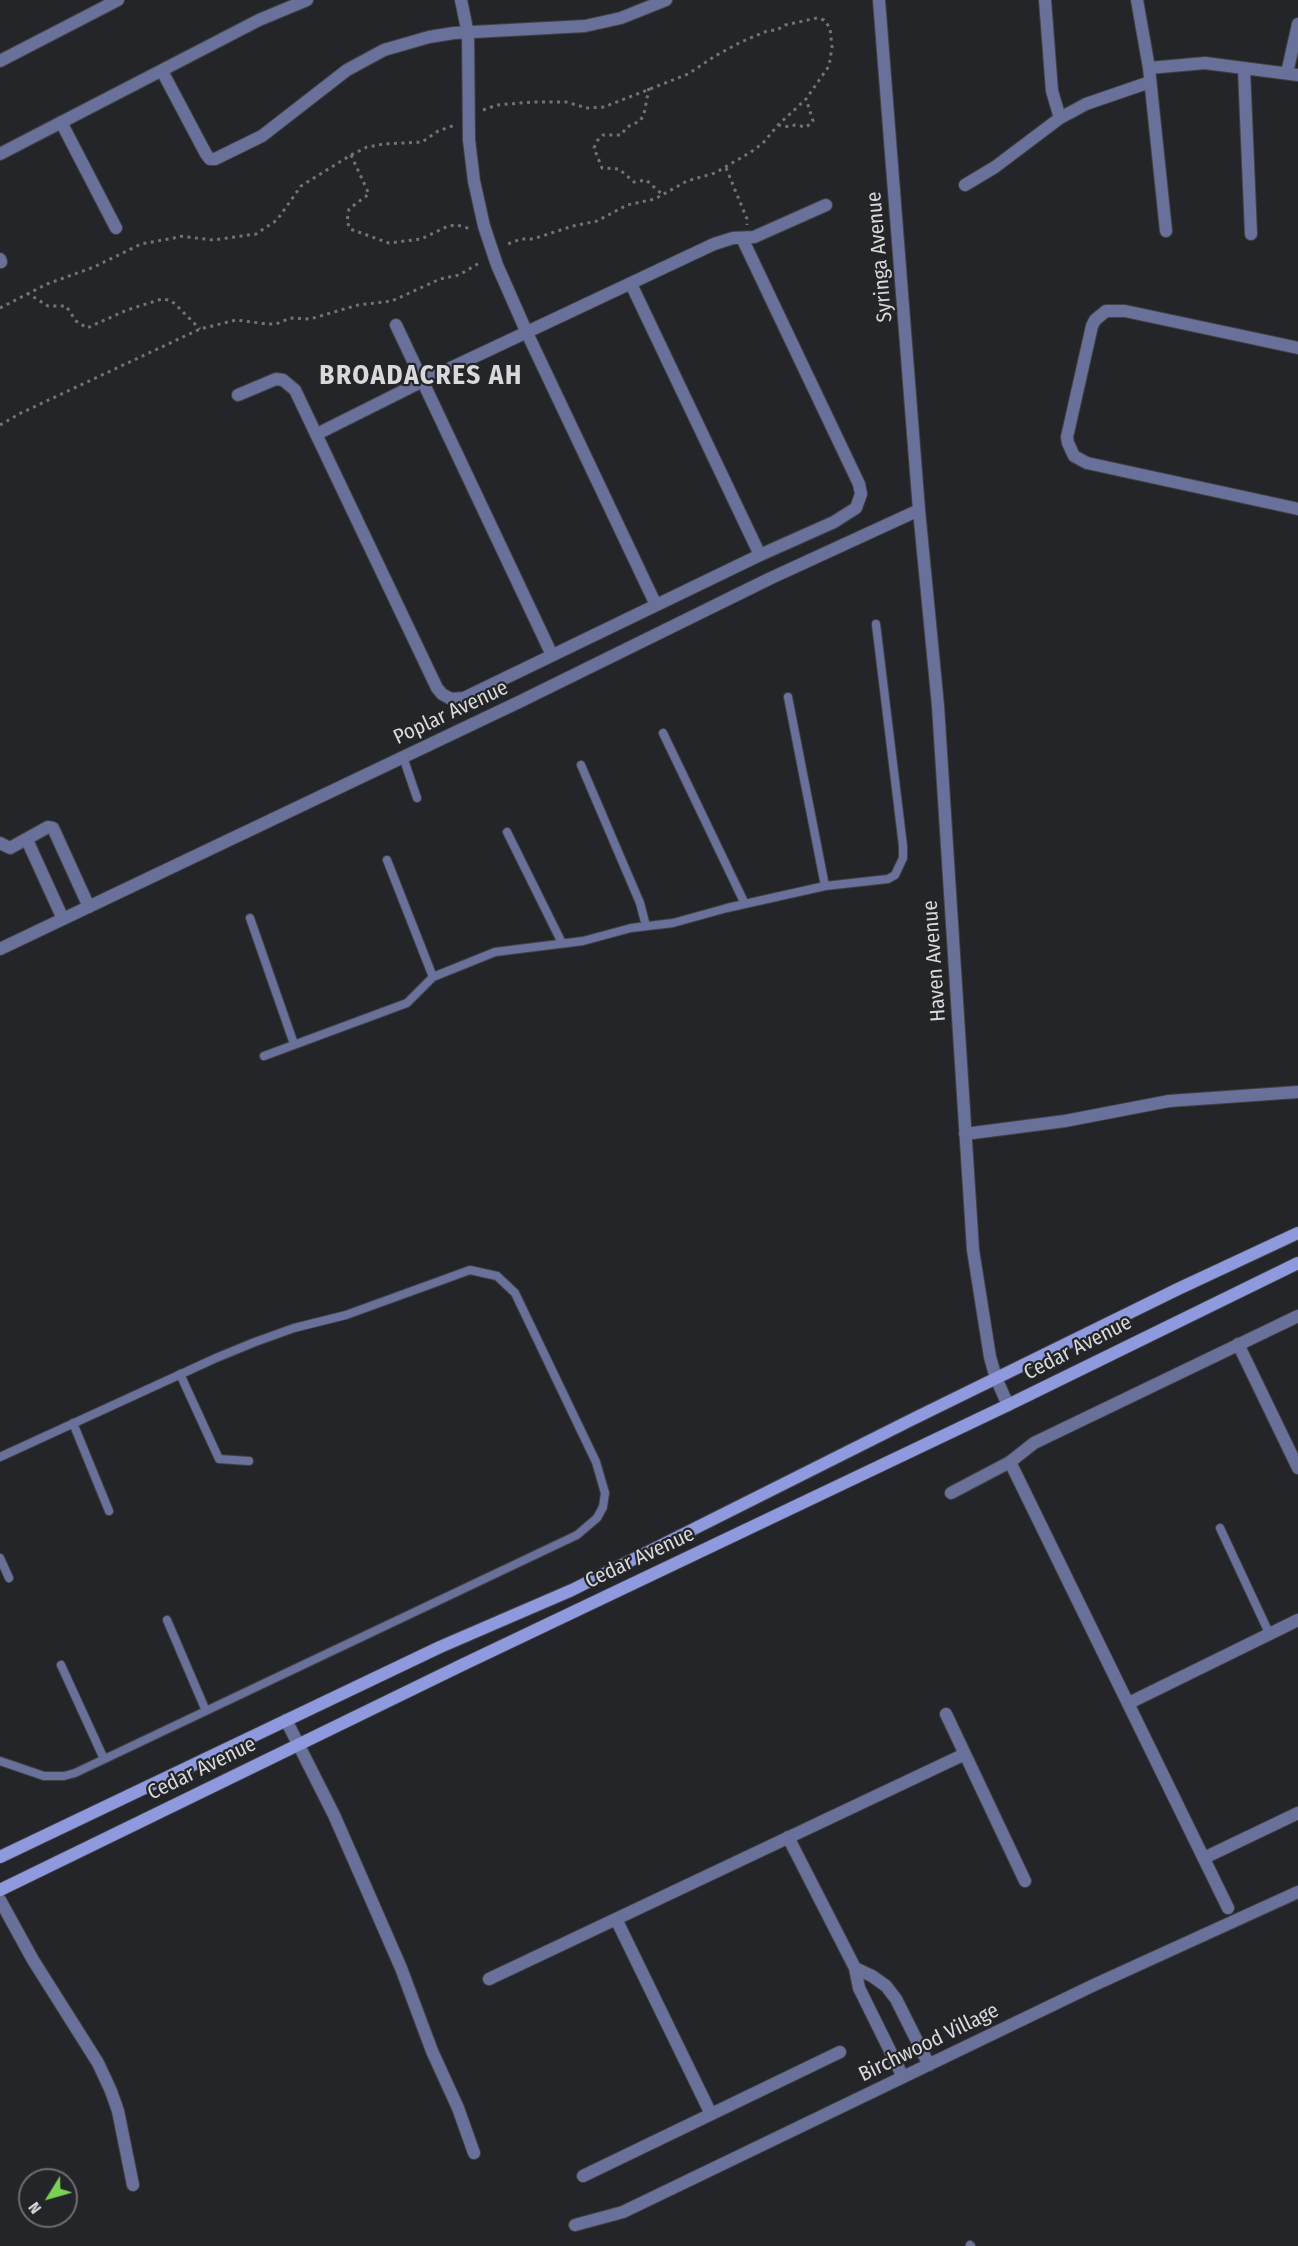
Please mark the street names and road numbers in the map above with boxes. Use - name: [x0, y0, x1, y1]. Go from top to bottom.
- street label: Syringa Avenue: [862, 191, 898, 323]
- street label: Poplar Avenue: [390, 675, 512, 751]
- street label: Haven Avenue: [918, 900, 952, 1022]
- street label: Cedar Avenue: [1020, 1310, 1136, 1386]
- street label: Cedar Avenue: [581, 1522, 699, 1594]
- street label: Cedar Avenue: [144, 1732, 260, 1806]
- street label: Birchwood Village: [855, 1998, 1003, 2088]

